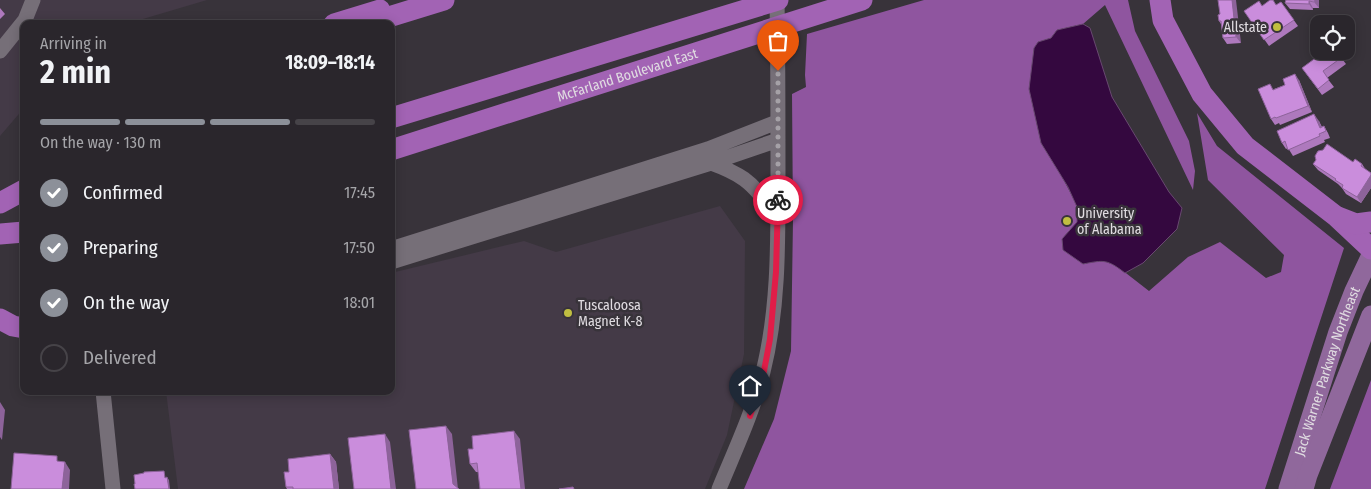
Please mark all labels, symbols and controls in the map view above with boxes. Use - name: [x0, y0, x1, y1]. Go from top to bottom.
- map controls: [1310, 15, 1355, 60]
- button: locate: [1310, 15, 1355, 60]
- place label: Allstate: [1224, 19, 1267, 36]
- pin: [757, 20, 799, 71]
- marker: Allstate: [1271, 21, 1283, 33]
- icon: bag: [764, 27, 792, 55]
- text: Arriving in: [40, 34, 107, 53]
- street label: McFarland Boulevard East: [555, 44, 700, 105]
- text: 18:09–18:14: [285, 51, 375, 74]
- text: 2 min: [40, 53, 111, 91]
- text: On the way · 130 m: [40, 133, 161, 152]
- courier: [753, 175, 803, 225]
- icon: check: [40, 179, 68, 207]
- text: Confirmed: [83, 181, 163, 204]
- text: 17:45: [344, 183, 375, 202]
- icon: bike: [764, 186, 792, 214]
- place label: University of Alabama: [1077, 205, 1142, 238]
- marker: University of Alabama: [1061, 215, 1073, 227]
- icon: check: [40, 234, 68, 262]
- text: Preparing: [83, 236, 158, 259]
- text: 17:50: [343, 238, 375, 257]
- street label: Jack Warner Parkway Northeast: [1291, 283, 1364, 458]
- icon: check: [40, 289, 68, 317]
- text: On the way: [83, 291, 169, 314]
- text: 18:01: [343, 293, 375, 312]
- place label: Tuscaloosa Magnet K-8: [578, 297, 643, 330]
- marker: Tuscaloosa Magnet K-8: [562, 307, 574, 319]
- text: Delivered: [83, 346, 157, 369]
- pin: [729, 365, 771, 416]
- icon: home: [736, 372, 764, 400]

